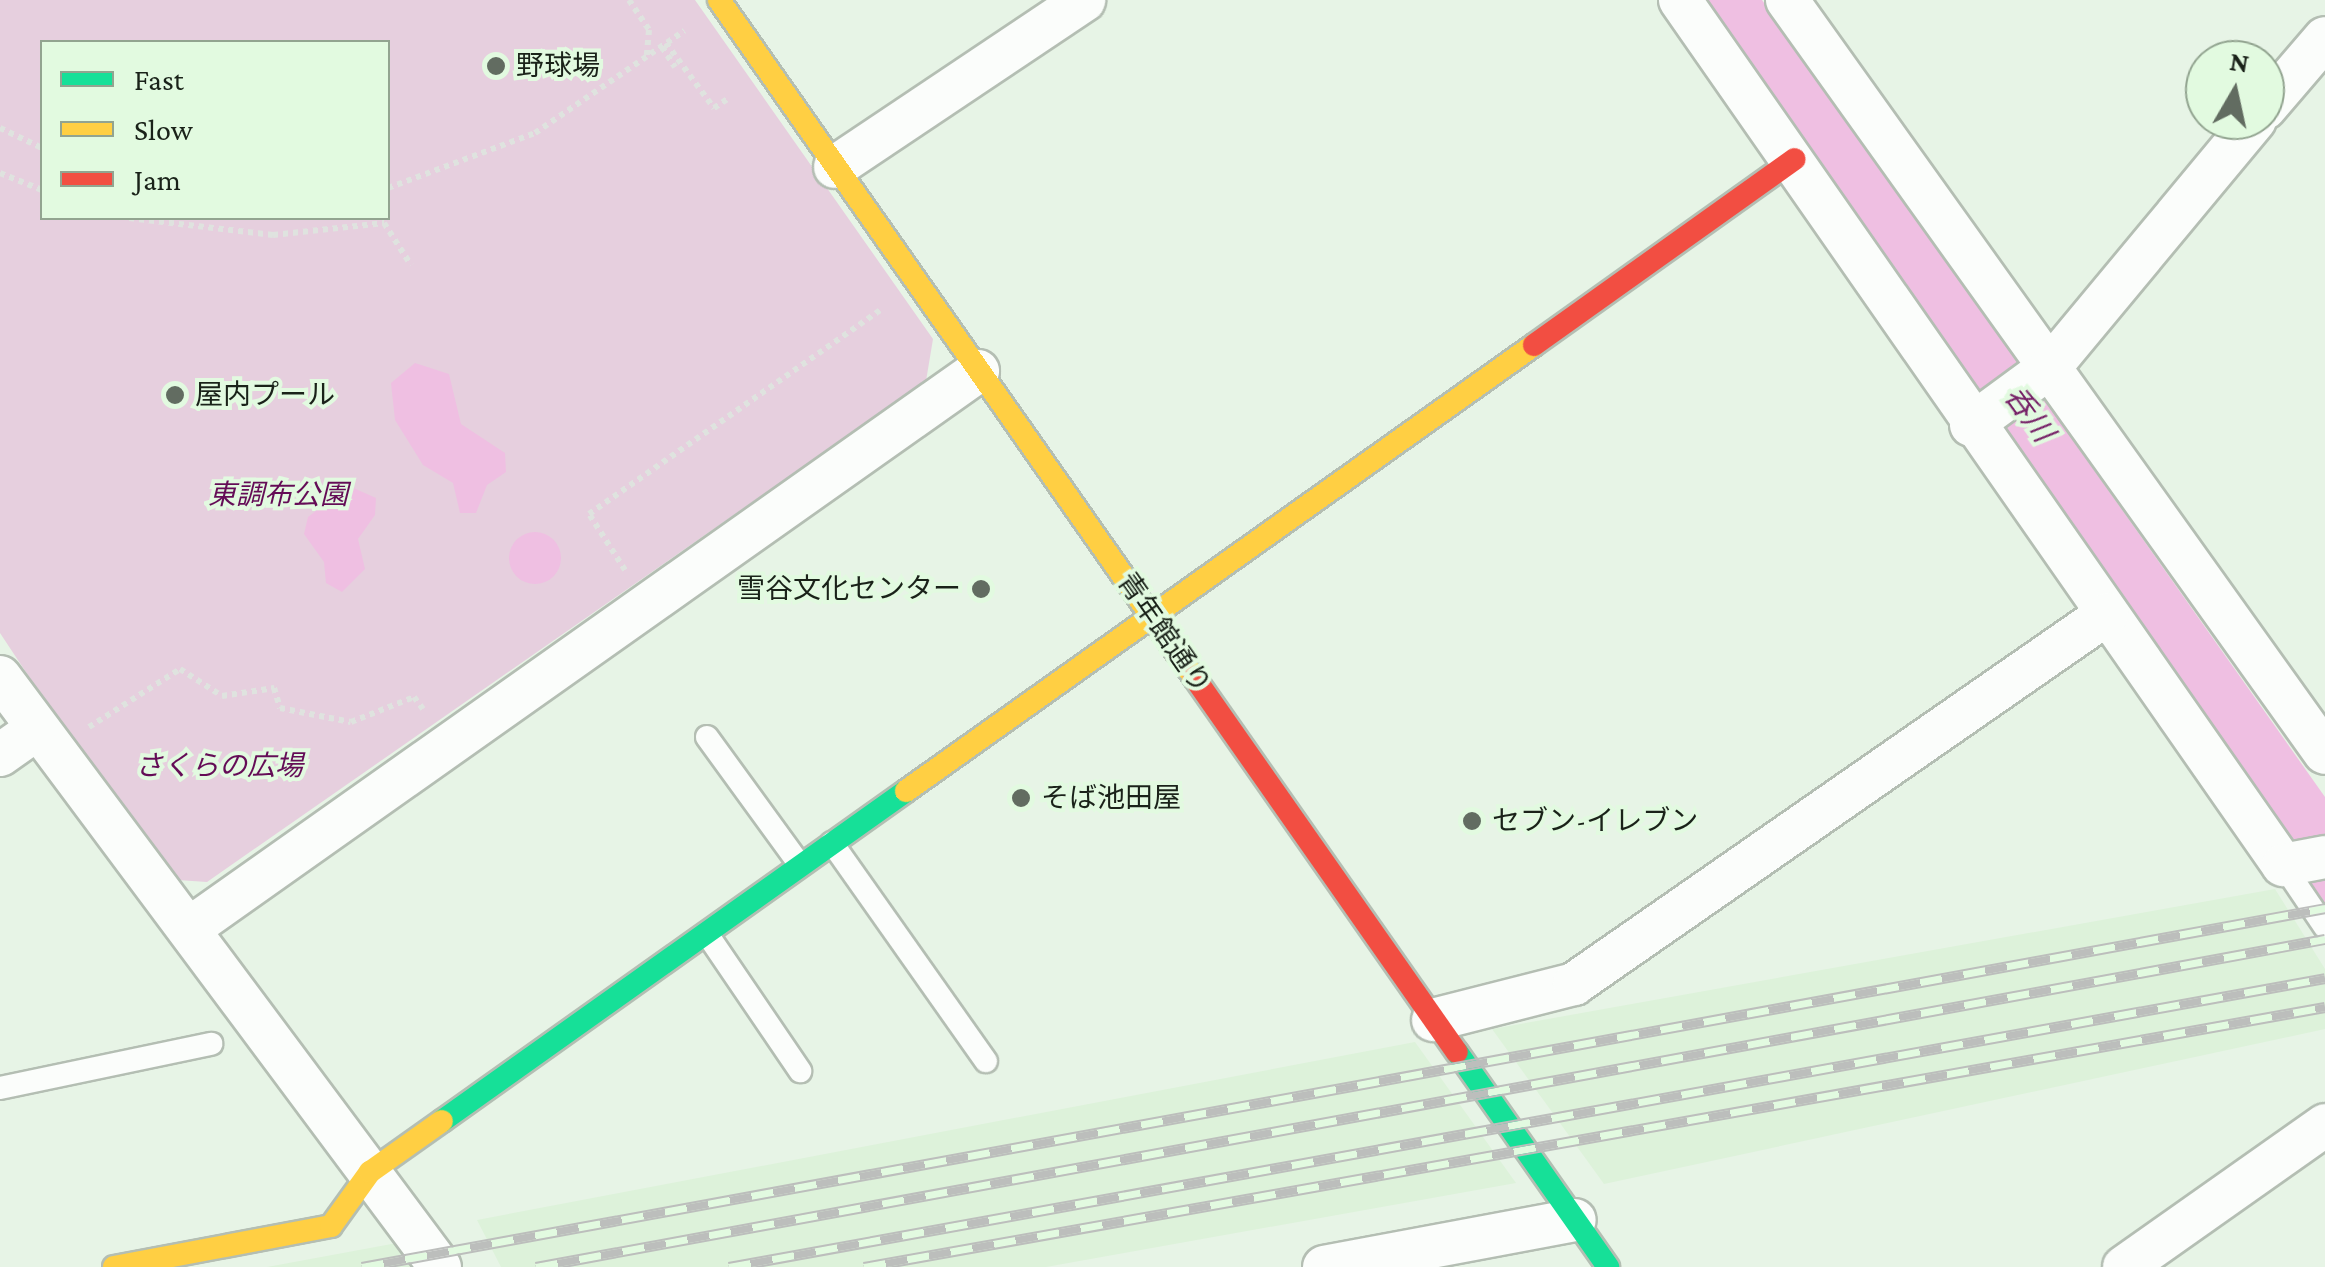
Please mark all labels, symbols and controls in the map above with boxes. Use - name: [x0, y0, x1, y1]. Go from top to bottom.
- legend: [40, 40, 390, 220]
- north arrow: [2185, 40, 2285, 140]
- text: N: [2228, 45, 2251, 79]
- place label: 野球場: [516, 49, 600, 83]
- marker: 野球場: [485, 55, 507, 77]
- text: Fast: [134, 63, 184, 96]
- text: Slow: [134, 113, 193, 146]
- text: Jam: [134, 163, 181, 196]
- place label: 屋内プール: [195, 378, 335, 412]
- water label: 呑川: [1997, 379, 2061, 449]
- marker: 屋内プール: [164, 384, 186, 406]
- park label: 東調布公園: [208, 478, 348, 512]
- street label: 青年館通り: [1110, 566, 1218, 700]
- place label: 雪谷文化センター: [737, 572, 961, 606]
- marker: 雪谷文化センター: [970, 578, 992, 600]
- park label: さくらの広場: [135, 749, 303, 783]
- place label: そば池田屋: [1041, 781, 1181, 815]
- marker: そば池田屋: [1010, 787, 1032, 809]
- place label: セブン-イレブン: [1492, 804, 1698, 838]
- marker: セブン-イレブン: [1461, 810, 1483, 832]

